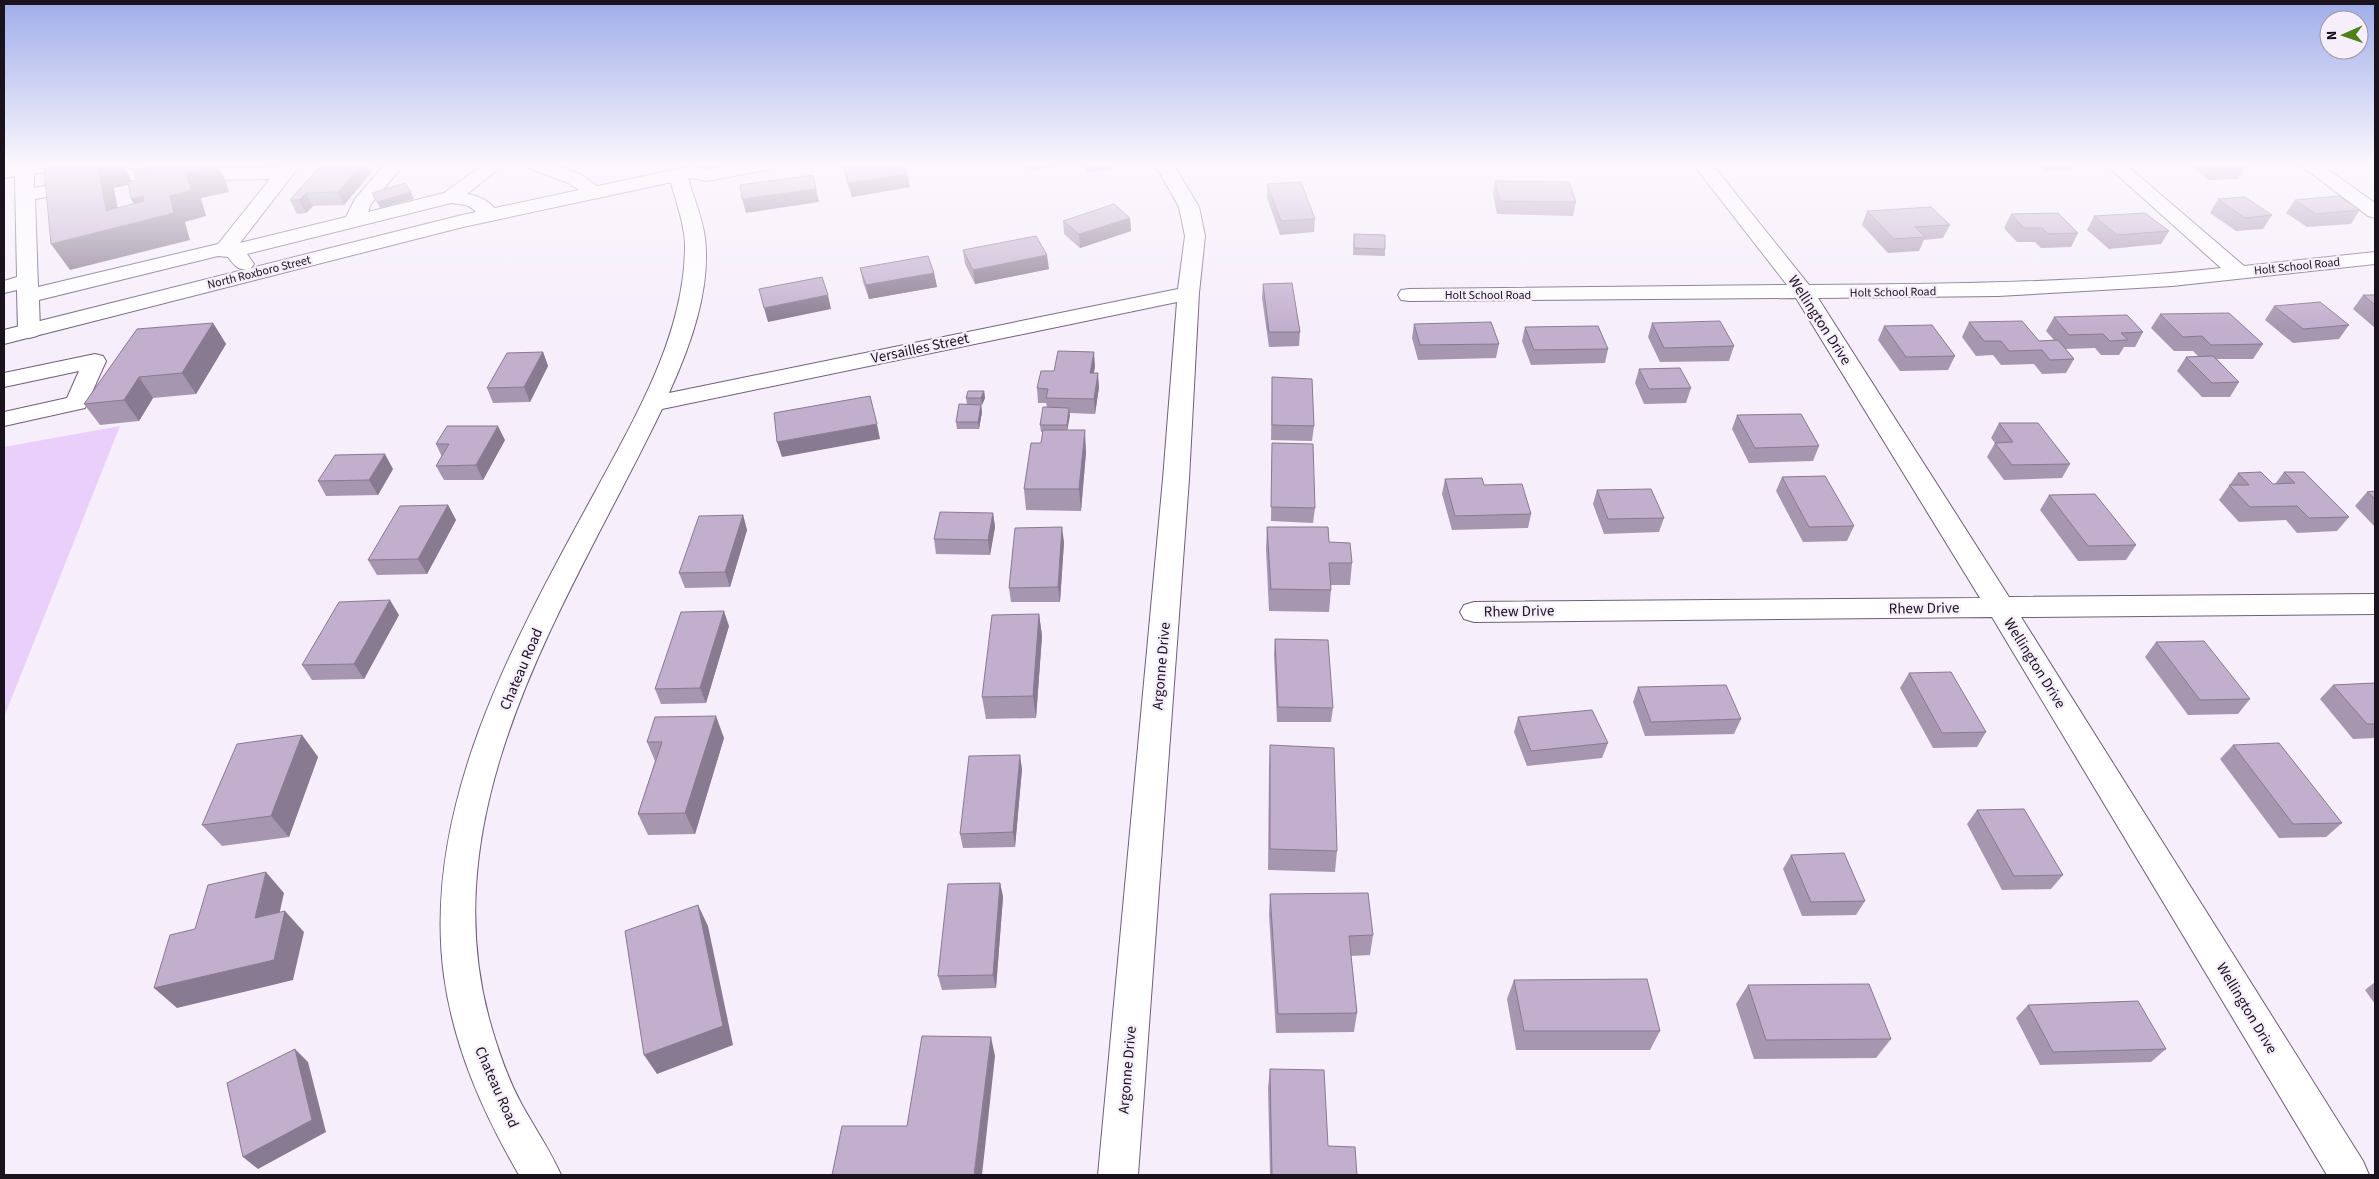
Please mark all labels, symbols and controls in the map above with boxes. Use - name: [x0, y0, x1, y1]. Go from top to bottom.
- north arrow: [2319, 10, 2369, 60]
- text: N: [2322, 30, 2342, 40]
- street label: North Roxboro Street: [206, 251, 313, 294]
- street label: Holt School Road: [2253, 254, 2341, 279]
- street label: Wellington Drive: [1783, 271, 1856, 369]
- street label: Holt School Road: [1850, 283, 1936, 302]
- street label: Holt School Road: [1445, 287, 1531, 304]
- street label: Versailles Street: [869, 328, 971, 369]
- street label: Rhew Drive: [1889, 597, 1959, 620]
- street label: Rhew Drive: [1484, 600, 1554, 623]
- street label: Wellington Drive: [1998, 614, 2071, 713]
- street label: Argonne Drive: [1147, 621, 1176, 711]
- street label: Chateau Road: [495, 625, 548, 713]
- street label: Wellington Drive: [2211, 959, 2282, 1058]
- street label: Argonne Drive: [1113, 1025, 1142, 1115]
- street label: Chateau Road: [469, 1043, 524, 1131]

